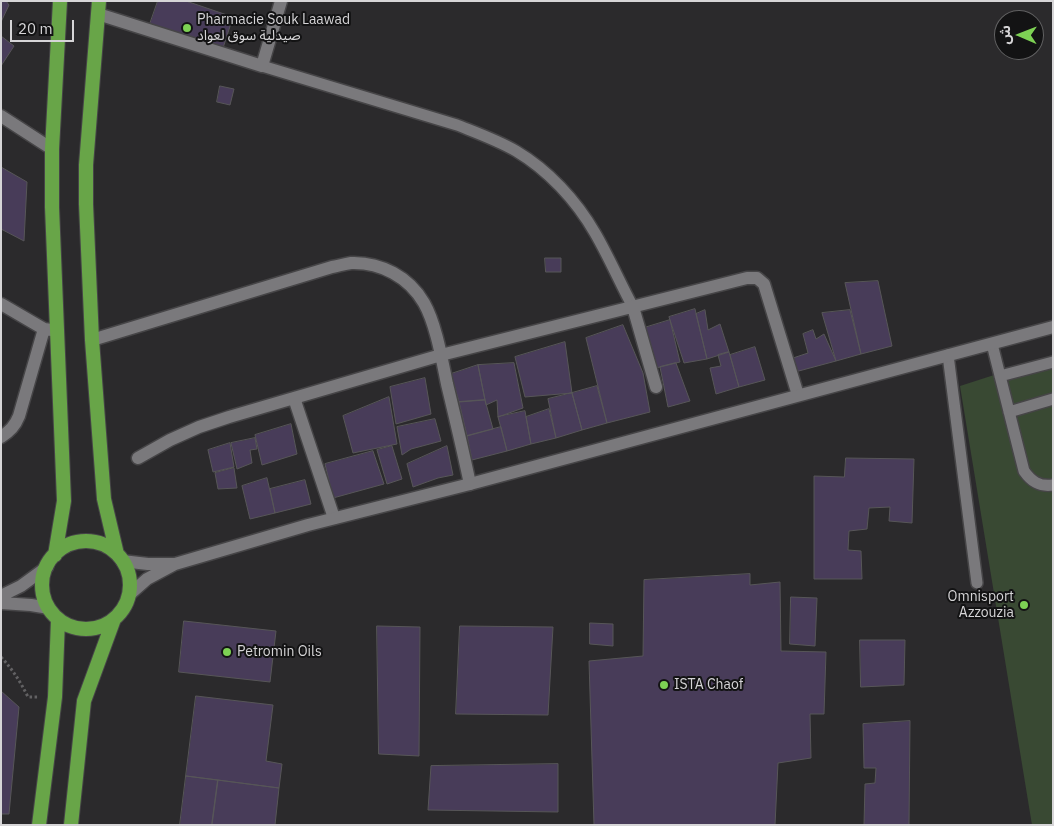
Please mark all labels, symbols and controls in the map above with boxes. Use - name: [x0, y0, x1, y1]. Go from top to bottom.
- scale bar: [12, 10, 76, 42]
- north arrow: [994, 10, 1044, 60]
- place label: Pharmacie Souk Laawad صيدلية سوق لعواد: [197, 12, 350, 44]
- text: 20 m: [18, 19, 53, 38]
- marker: Pharmacie Souk Laawad صيدلية سوق لعواد: [181, 22, 193, 34]
- text: ش: [996, 25, 1014, 45]
- place label: Omnisport Azzouzia: [948, 589, 1014, 622]
- marker: Omnisport Azzouzia: [1018, 599, 1030, 611]
- place label: Petromin Oils: [237, 644, 322, 660]
- marker: Petromin Oils: [221, 646, 233, 658]
- place label: ISTA Chaof: [674, 677, 743, 693]
- marker: ISTA Chaof: [658, 679, 670, 691]

